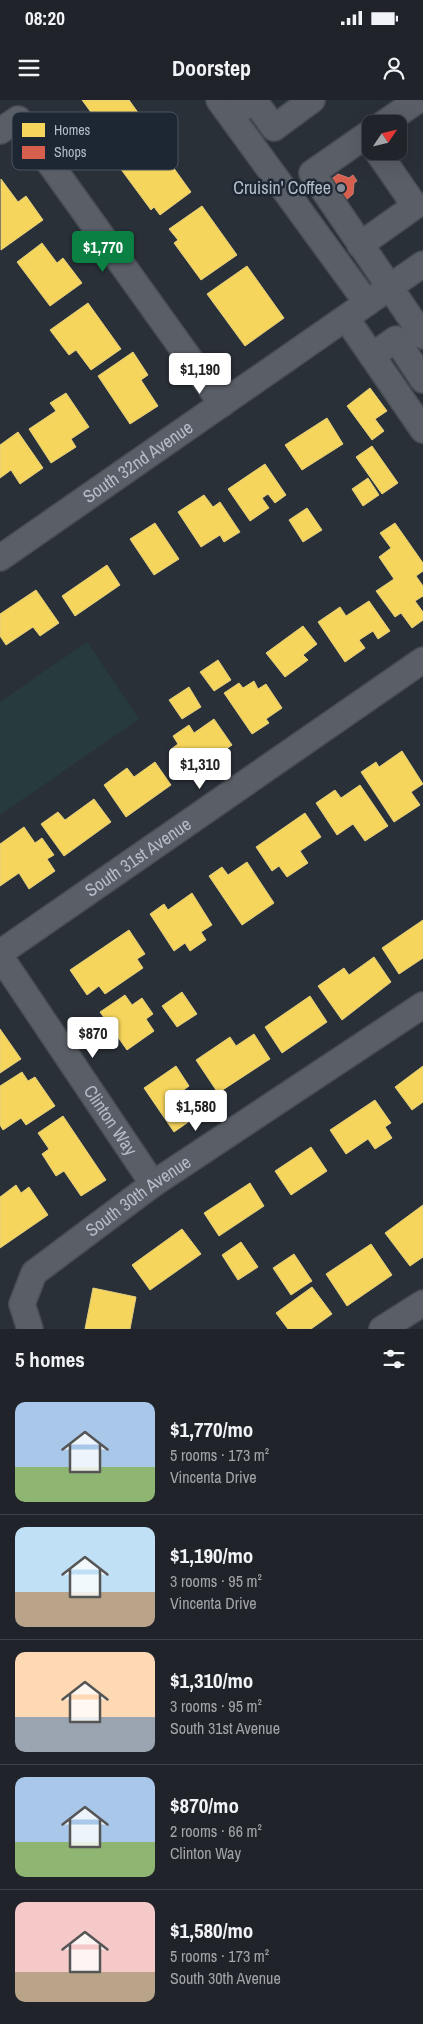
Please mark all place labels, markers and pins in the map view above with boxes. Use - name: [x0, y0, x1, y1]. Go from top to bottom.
- place label: Cruisin' Coffee: [233, 175, 331, 200]
- marker: Cruisin' Coffee: [335, 182, 347, 194]
- pin: $1,770: [62, 230, 144, 273]
- pin: $1,190: [159, 352, 241, 395]
- pin: $1,310: [159, 748, 241, 790]
- pin: $870: [63, 1016, 123, 1059]
- pin: $1,580: [155, 1090, 237, 1132]

